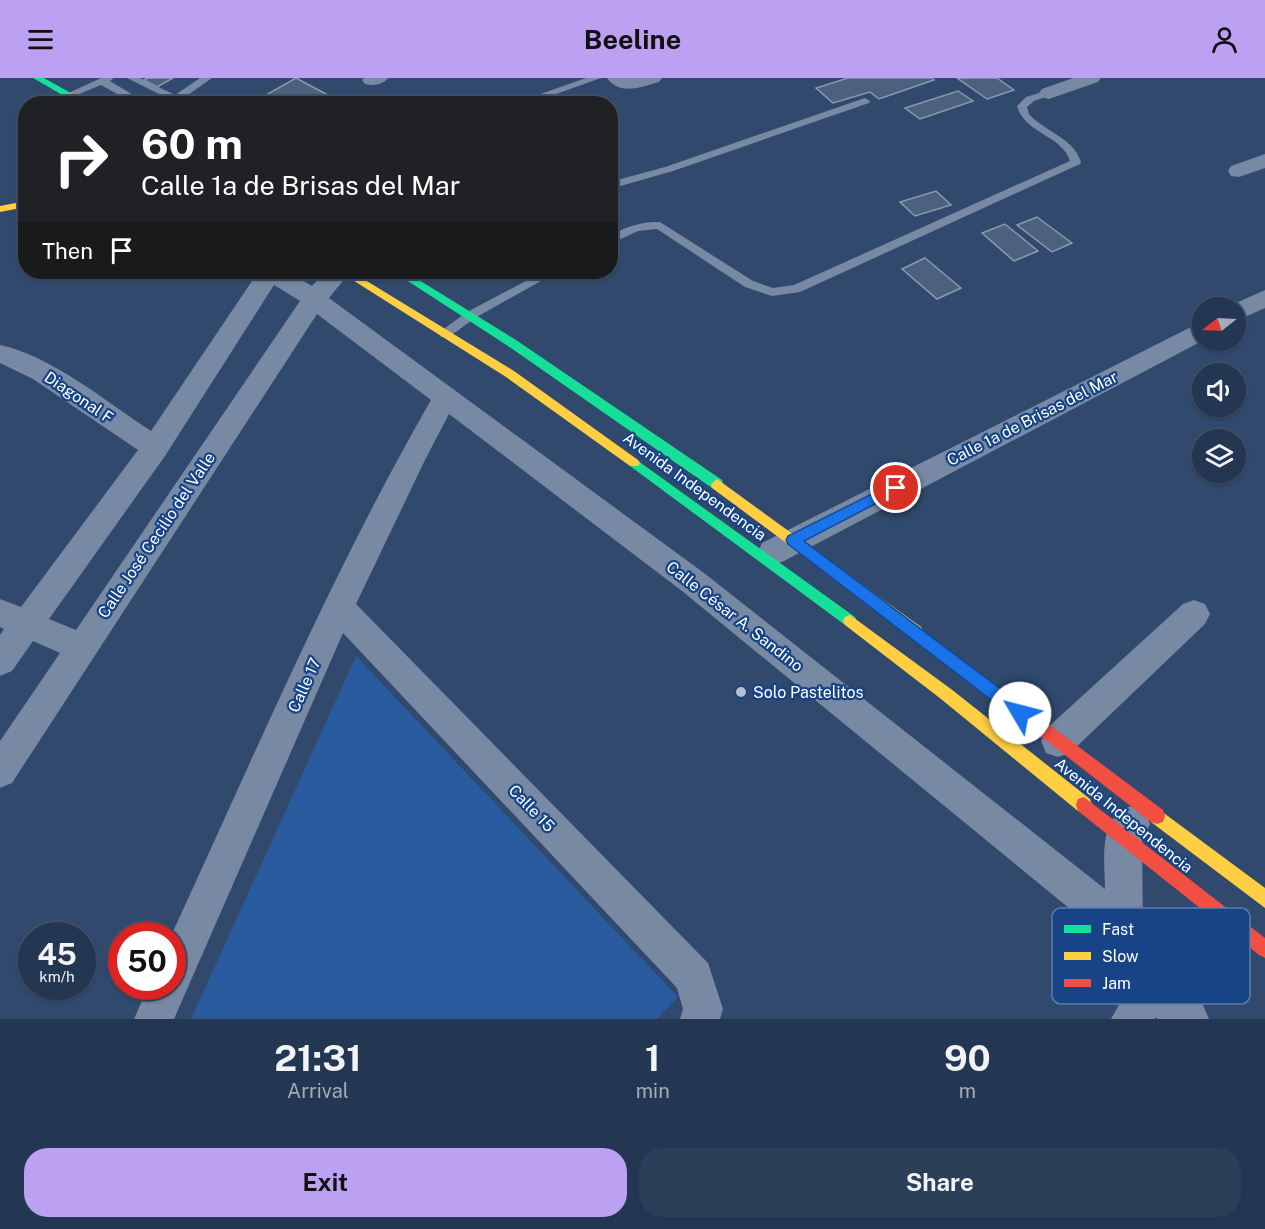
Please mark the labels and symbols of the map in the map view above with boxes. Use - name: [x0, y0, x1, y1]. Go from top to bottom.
- north arrow: [1192, 297, 1246, 351]
- street label: Diagonal F: [41, 367, 117, 427]
- street label: Calle 1a de Brisas del Mar: [944, 367, 1121, 470]
- street label: Avenida Independencia: [619, 428, 770, 545]
- street label: Calle José Cecilio del Valle: [94, 449, 219, 622]
- pin: [870, 462, 921, 513]
- street label: Calle César A. Sandino: [663, 557, 807, 676]
- street label: Calle 17: [284, 655, 325, 715]
- position arrow: [988, 681, 1052, 745]
- place label: Solo Pastelitos: [753, 683, 864, 702]
- marker: Solo Pastelitos: [734, 685, 748, 699]
- street label: Avenida Independencia: [1051, 754, 1197, 877]
- street label: Calle 15: [505, 781, 559, 836]
- legend: [1052, 908, 1250, 1004]
- text: Fast: [1102, 920, 1134, 939]
- speed limit sign: 50: [108, 922, 186, 1000]
- text: Slow: [1102, 947, 1139, 966]
- text: Jam: [1102, 974, 1131, 993]

